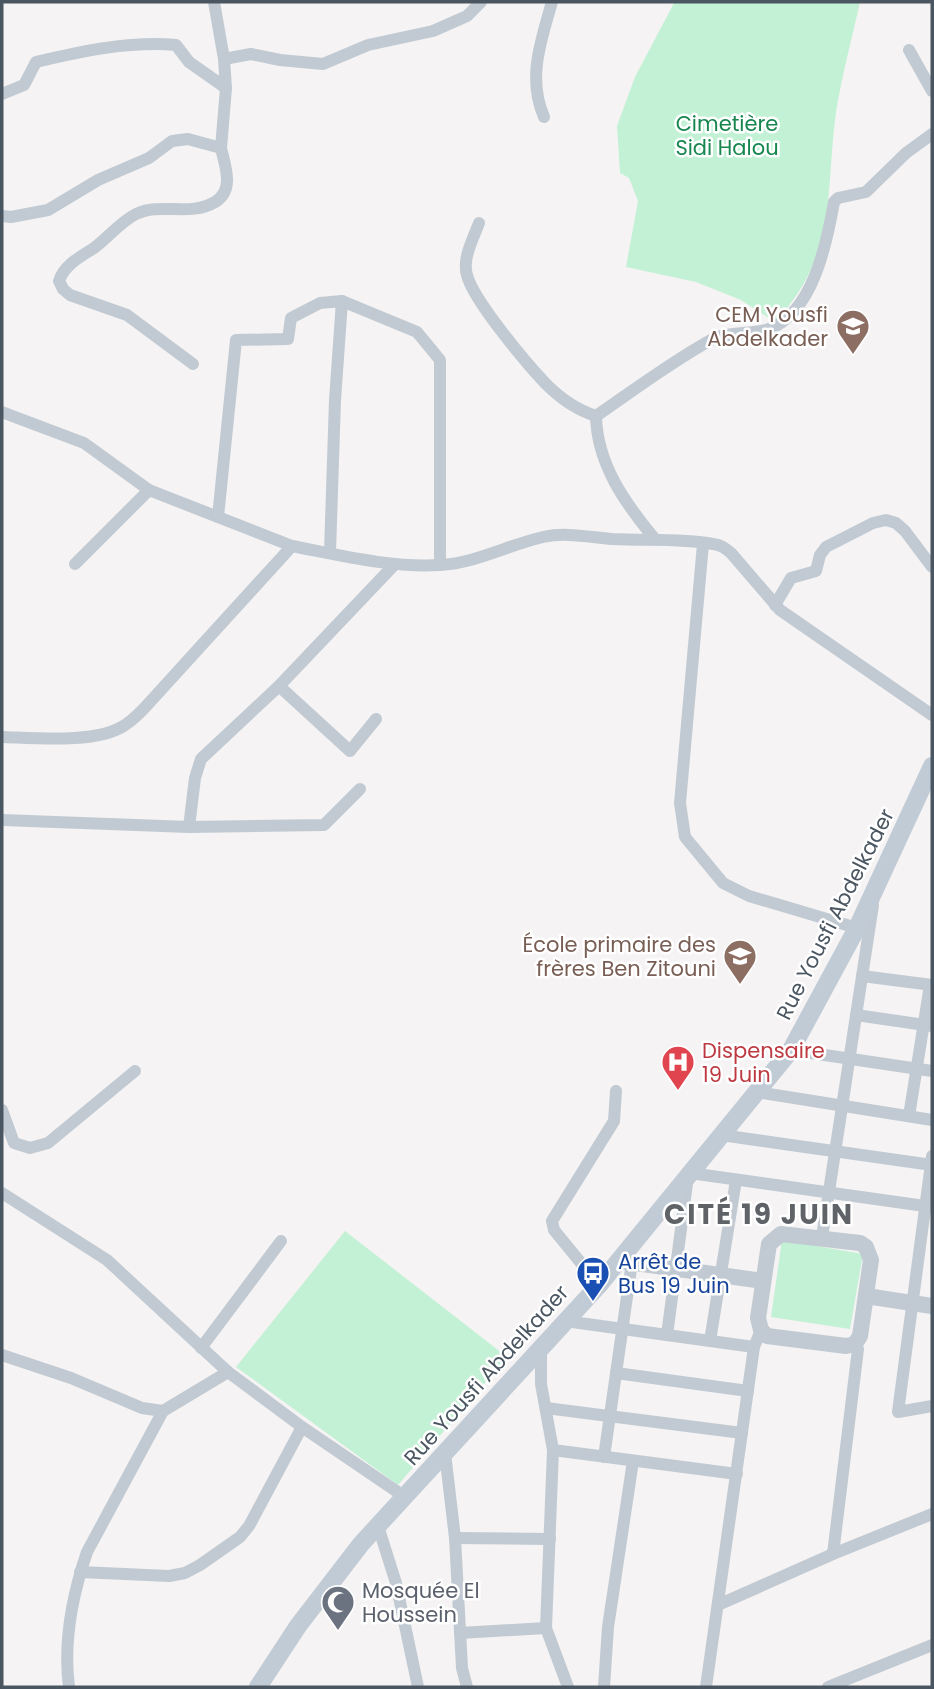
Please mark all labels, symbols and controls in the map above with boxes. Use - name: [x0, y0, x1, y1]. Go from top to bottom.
- park label: Cimetière Sidi Halou: [675, 109, 779, 162]
- place label: CEM Yousfi Abdelkader: [707, 300, 828, 353]
- school or university icon: CEM Yousfi Abdelkader: [834, 307, 872, 356]
- street label: Rue Yousfi Abdelkader: [769, 803, 901, 1025]
- place label: École primaire des frères Ben Zitouni: [522, 930, 716, 983]
- school or university icon: École primaire des frères Ben Zitouni: [721, 937, 759, 986]
- place label: Dispensaire 19 Juin: [702, 1036, 825, 1089]
- hospital icon: Dispensaire 19 Juin: [659, 1043, 697, 1092]
- district label: CITÉ 19 JUIN: [664, 1195, 854, 1234]
- place label: Arrêt de Bus 19 Juin: [618, 1247, 730, 1300]
- bus stop icon: Arrêt de Bus 19 Juin: [574, 1254, 612, 1303]
- street label: Rue Yousfi Abdelkader: [397, 1278, 575, 1471]
- place label: Mosquée El Houssein: [362, 1576, 480, 1629]
- mosque icon: Mosquée El Houssein: [319, 1583, 357, 1632]

